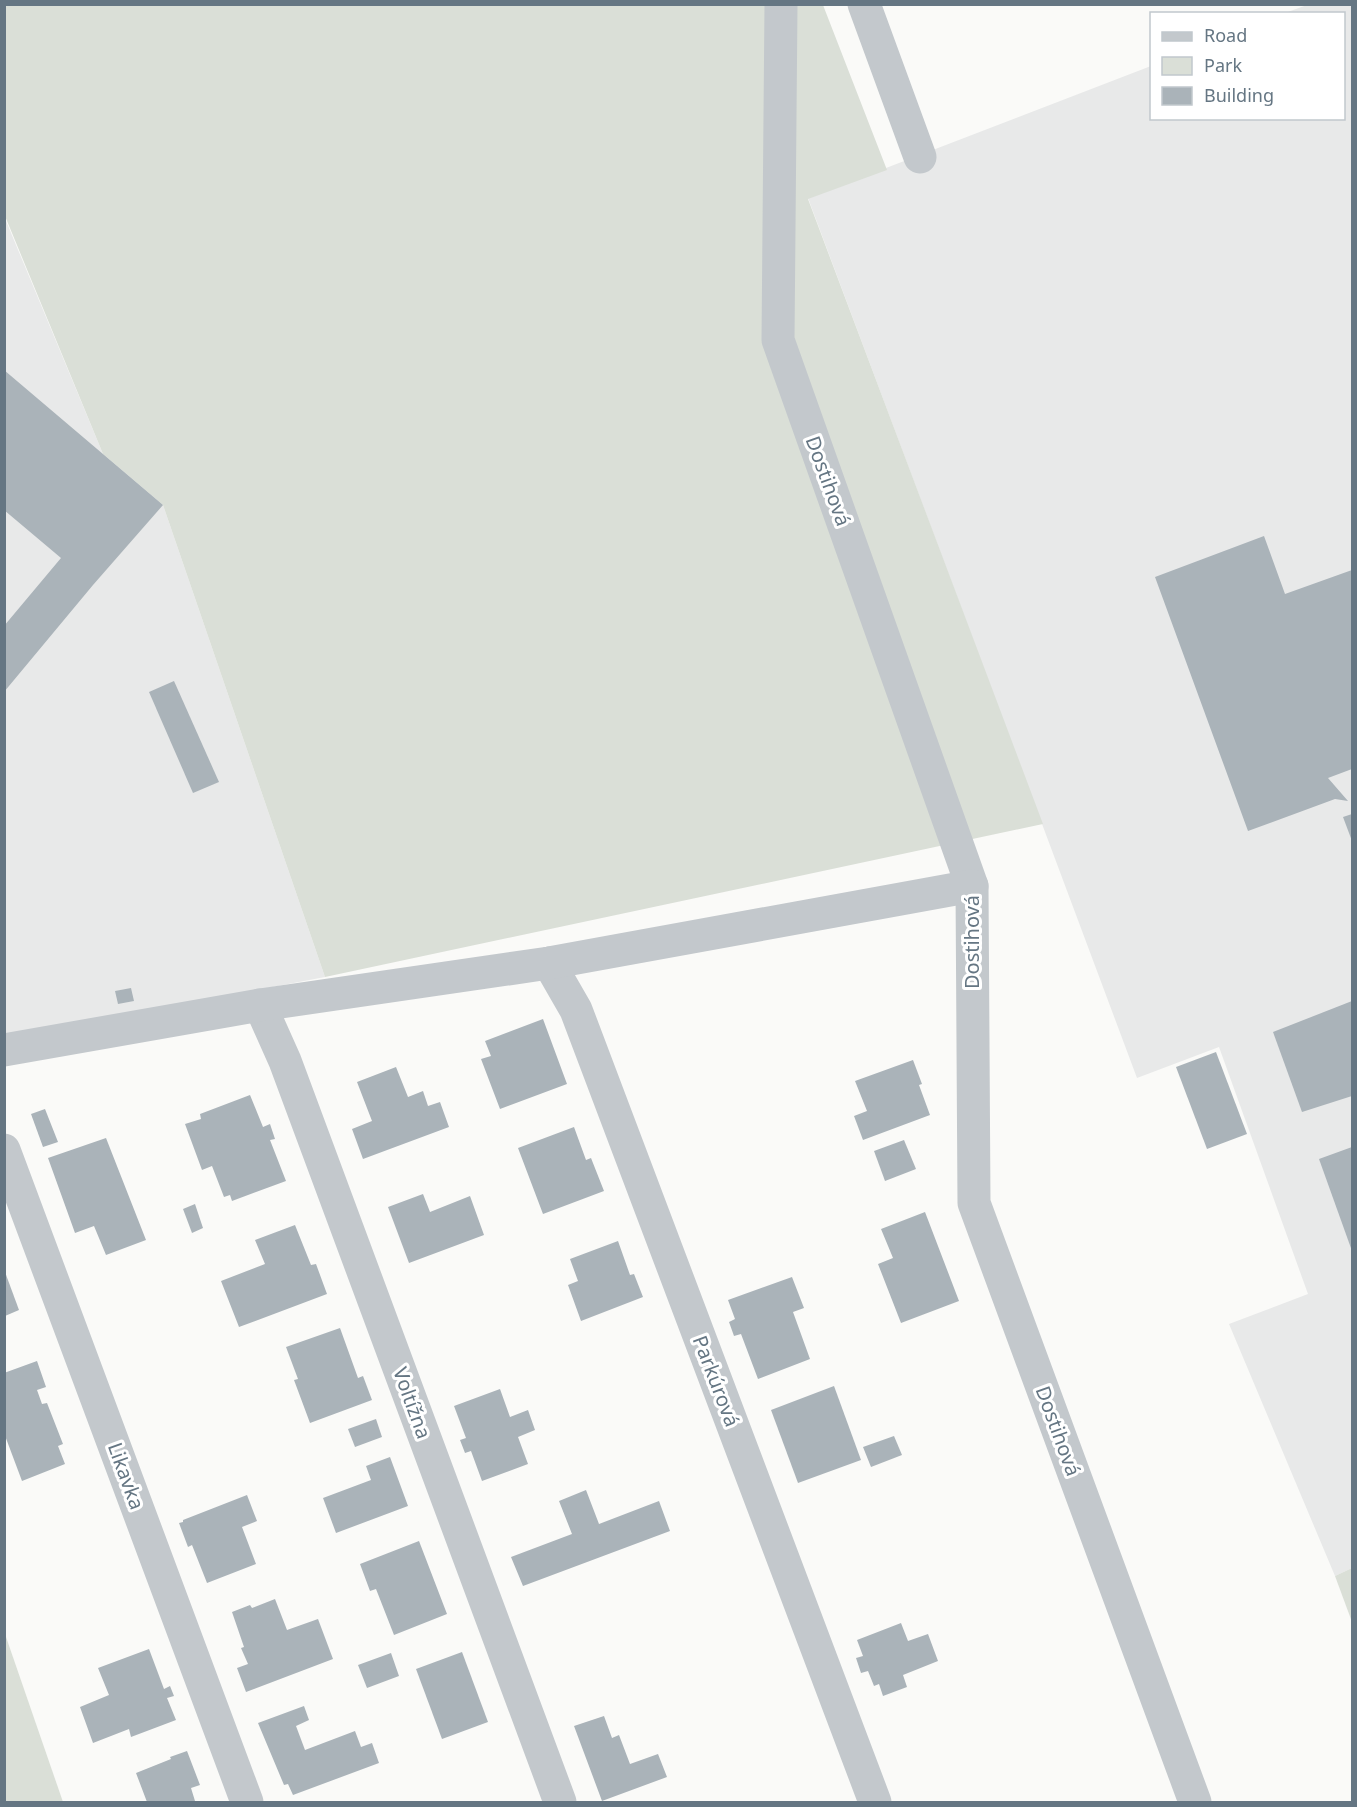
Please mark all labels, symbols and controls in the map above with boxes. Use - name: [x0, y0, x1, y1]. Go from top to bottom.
- legend: [1150, 12, 1345, 120]
- text: Road: [1204, 23, 1247, 47]
- text: Park: [1204, 53, 1242, 77]
- text: Building: [1204, 83, 1274, 107]
- street label: Dostihová: [800, 432, 857, 530]
- street label: Dostihová: [958, 895, 985, 989]
- street label: Parkúrová: [687, 1331, 746, 1430]
- street label: Voltížna: [387, 1363, 438, 1442]
- street label: Dostihová: [1030, 1382, 1087, 1480]
- street label: Likavka: [102, 1439, 151, 1513]

